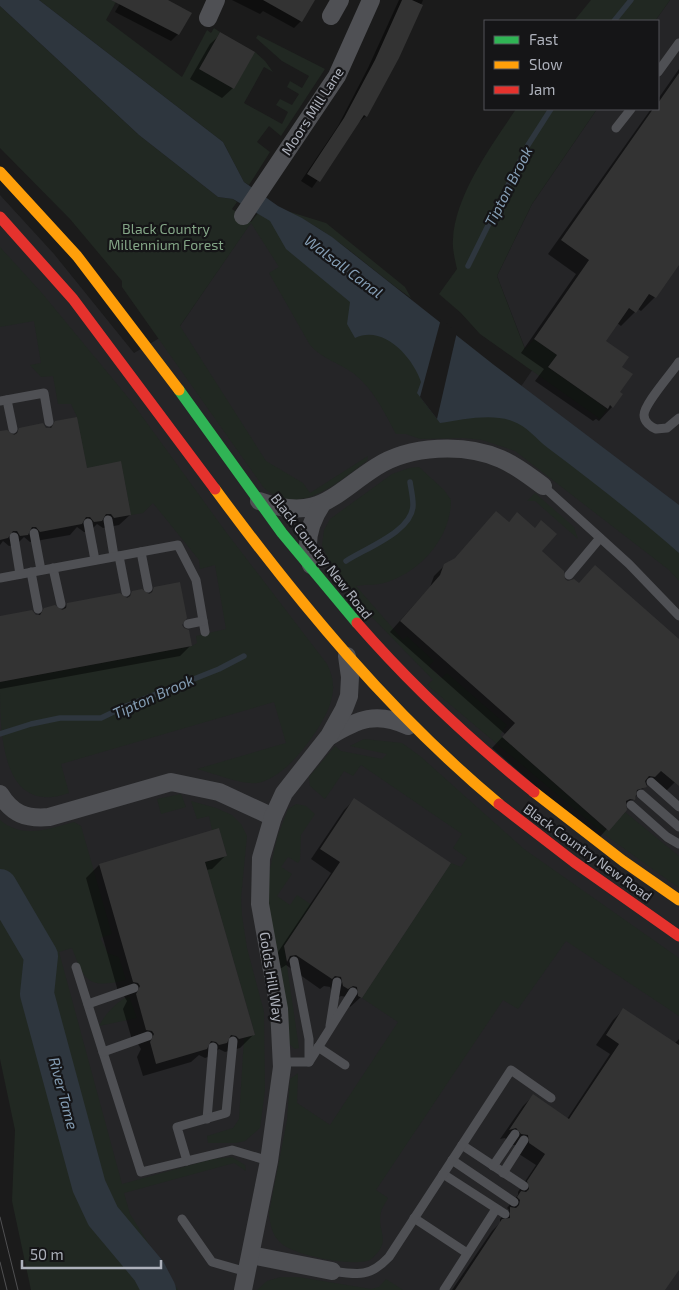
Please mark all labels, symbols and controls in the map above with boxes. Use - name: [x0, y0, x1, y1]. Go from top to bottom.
- legend: [484, 20, 659, 110]
- text: Fast: [529, 30, 559, 48]
- text: Slow: [529, 55, 563, 73]
- street label: Moors Mill Lane: [277, 64, 347, 158]
- text: Jam: [529, 80, 555, 98]
- water label: Tipton Brook: [480, 143, 536, 229]
- park label: Black Country Millennium Forest: [108, 220, 224, 253]
- water label: Walsall Canal: [301, 231, 387, 301]
- street label: Black Country New Road: [268, 490, 376, 622]
- water label: Tipton Brook: [110, 670, 197, 722]
- street label: Black Country New Road: [520, 800, 656, 904]
- street label: Golds Hill Way: [256, 931, 288, 1024]
- water label: River Tame: [46, 1055, 82, 1131]
- scale bar: [22, 1238, 161, 1270]
- text: 50 m: [30, 1245, 64, 1263]

